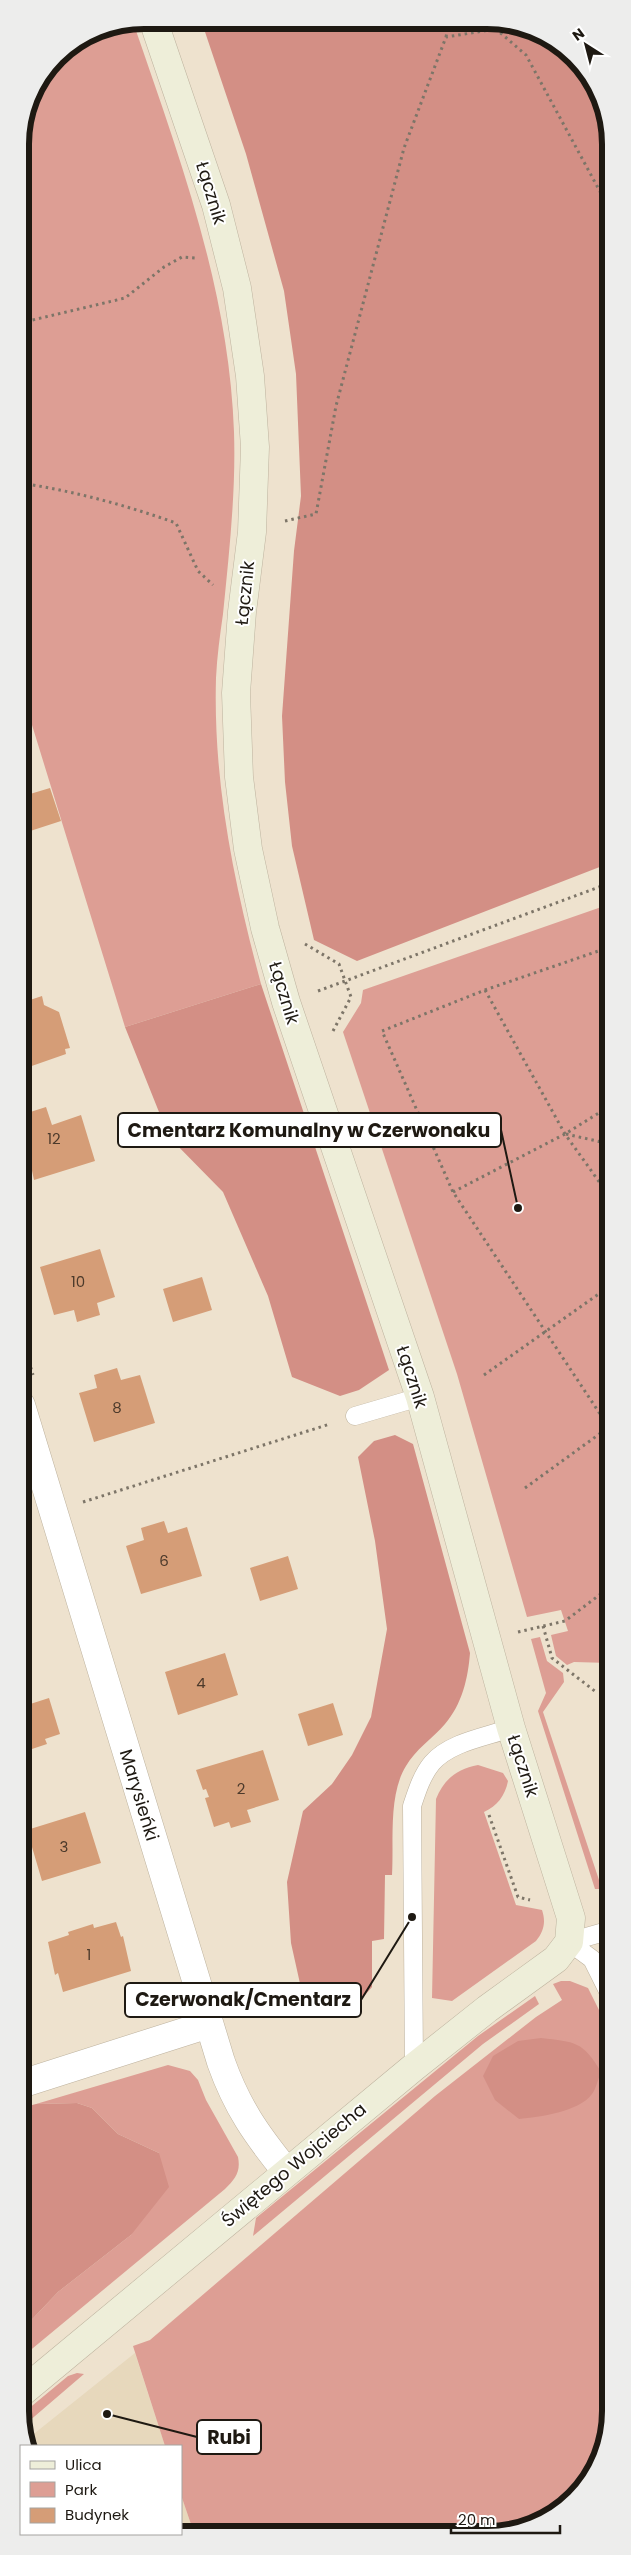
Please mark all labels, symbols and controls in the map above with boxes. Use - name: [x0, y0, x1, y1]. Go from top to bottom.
- north arrow: [561, 20, 611, 70]
- text: N: [568, 23, 588, 46]
- street label: Łącznik: [190, 158, 233, 228]
- street label: Łącznik: [229, 559, 260, 626]
- street label: Łącznik: [263, 958, 306, 1028]
- callout: Cmentarz Komunalny w Czerwonaku: [118, 1113, 501, 1147]
- text: Cmentarz Komunalny w Czerwonaku: [128, 1117, 490, 1144]
- house number: 12: [47, 1128, 61, 1149]
- house number: 10: [71, 1271, 85, 1292]
- street label: Łącznik: [391, 1342, 435, 1412]
- house number: 8: [112, 1397, 122, 1418]
- house number: 6: [159, 1550, 169, 1571]
- house number: 4: [196, 1672, 206, 1693]
- street label: Łącznik: [502, 1731, 546, 1801]
- street label: Marysieńki: [114, 1746, 165, 1844]
- house number: 2: [237, 1778, 245, 1799]
- house number: 3: [60, 1836, 68, 1857]
- house number: 1: [87, 1944, 91, 1965]
- callout: Czerwonak/Cmentarz: [125, 1983, 361, 2017]
- text: Czerwonak/Cmentarz: [135, 1986, 351, 2013]
- street label: Świętego Wojciecha: [216, 2097, 371, 2233]
- callout: Rubi: [197, 2420, 261, 2454]
- text: Rubi: [207, 2424, 251, 2451]
- legend: [20, 2445, 182, 2535]
- text: Ulica: [65, 2454, 102, 2475]
- text: Park: [65, 2479, 97, 2500]
- scale bar: [451, 2502, 560, 2534]
- text: Budynek: [65, 2504, 129, 2525]
- text: 20 m: [458, 2509, 496, 2530]

